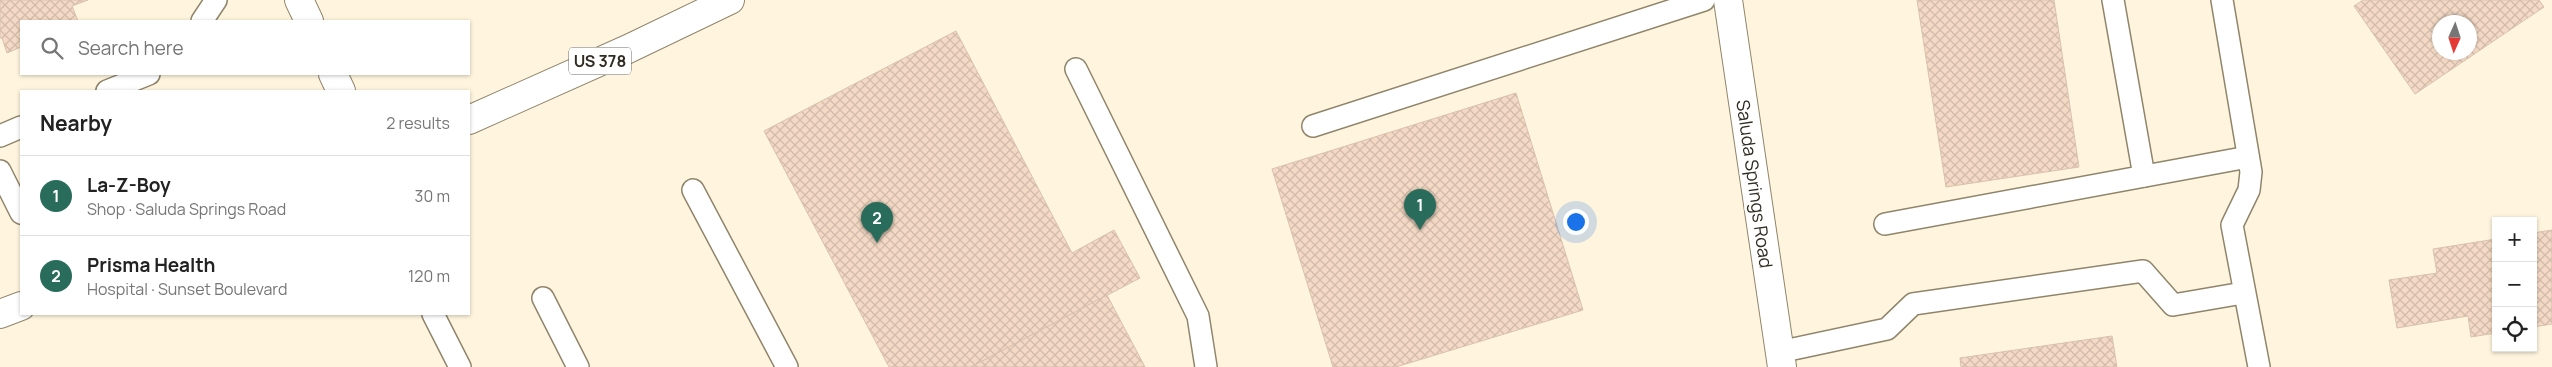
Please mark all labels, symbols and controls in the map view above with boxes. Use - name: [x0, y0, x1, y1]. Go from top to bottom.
- north arrow: [2432, 15, 2477, 60]
- search box: [20, 20, 470, 75]
- icon: search: [38, 34, 66, 62]
- text: Search here: [78, 35, 184, 61]
- road number: US 378: [569, 48, 631, 74]
- street label: Saluda Springs Road: [1731, 98, 1779, 270]
- text: Nearby: [40, 109, 112, 137]
- text: 2 results: [386, 112, 450, 134]
- text: La-Z-Boy: [87, 172, 171, 198]
- text: 1: [52, 185, 60, 207]
- text: 30 m: [415, 185, 450, 207]
- pin: 1: [1404, 189, 1436, 230]
- text: Shop · Saluda Springs Road: [87, 198, 286, 220]
- pin: 2: [861, 202, 893, 243]
- your location: [1563, 209, 1589, 235]
- map controls: [2492, 217, 2537, 352]
- button: +: [2492, 217, 2537, 262]
- text: Prisma Health: [87, 252, 216, 278]
- button: −: [2492, 262, 2537, 307]
- text: 2: [51, 265, 61, 287]
- text: 120 m: [408, 265, 450, 287]
- text: Hospital · Sunset Boulevard: [87, 278, 287, 300]
- button: locate: [2492, 307, 2537, 352]

